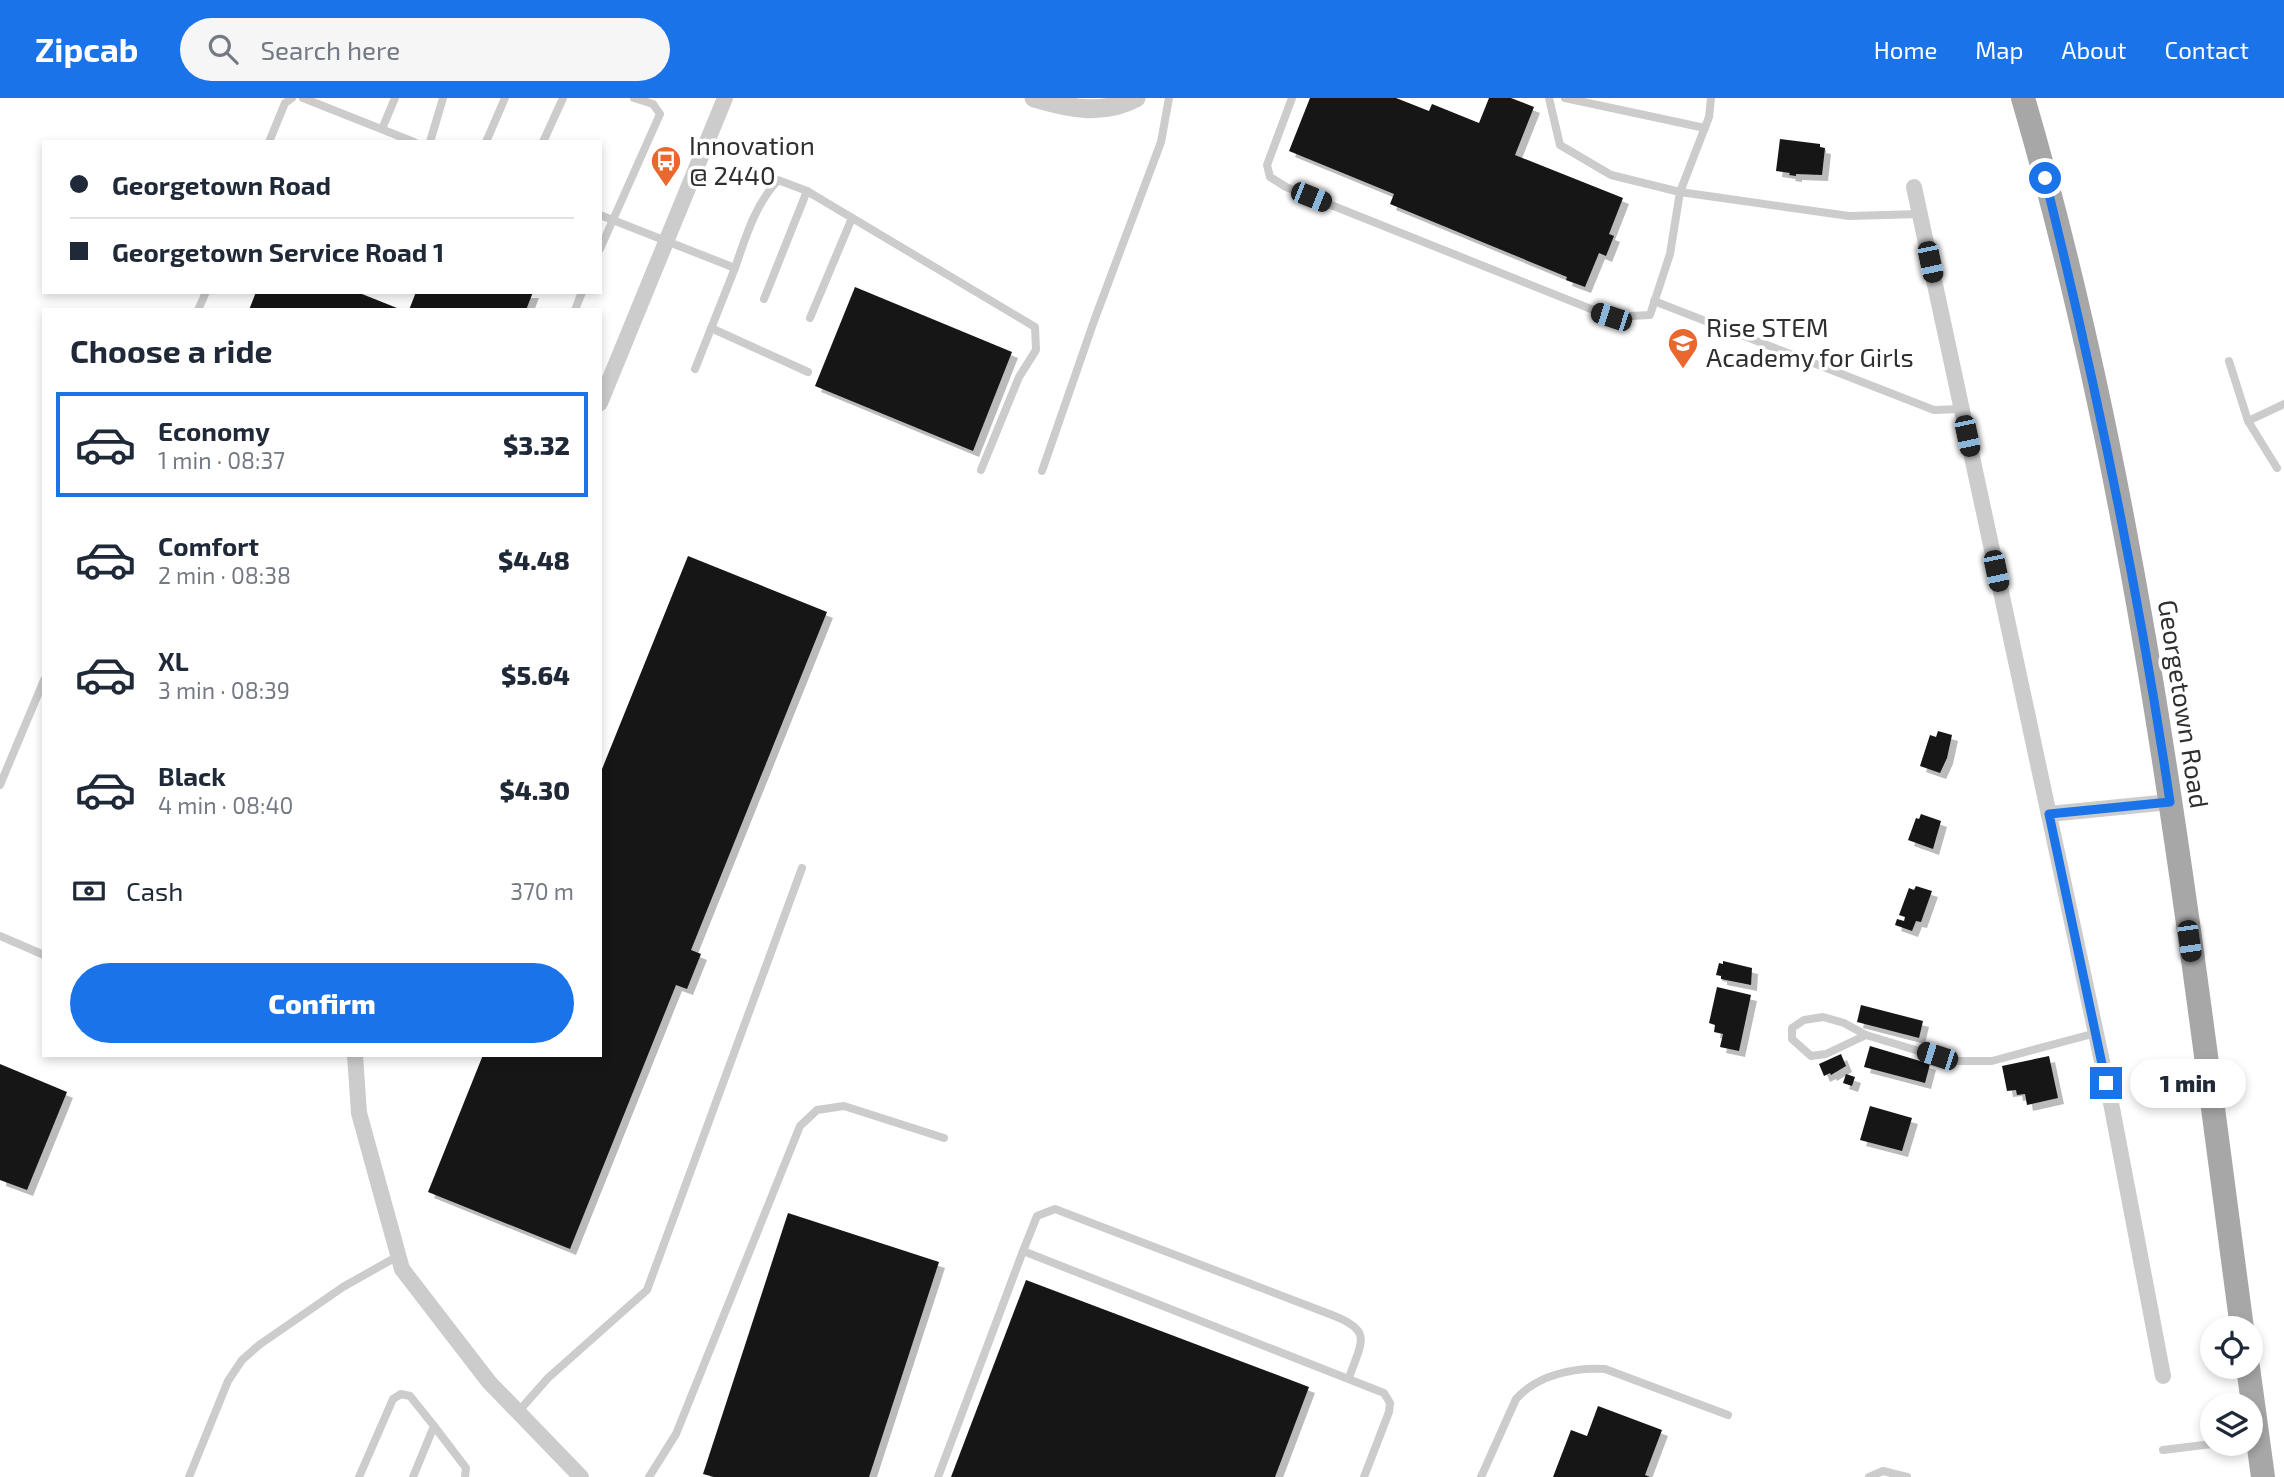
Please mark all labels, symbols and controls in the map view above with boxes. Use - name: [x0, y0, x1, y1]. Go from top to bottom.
- search box: [180, 18, 670, 81]
- text: Zipcab: [35, 29, 138, 69]
- icon: search: [204, 30, 242, 68]
- text: Search here: [260, 34, 400, 65]
- text: Home: [1874, 35, 1937, 64]
- text: Map: [1975, 35, 2023, 64]
- text: About: [2061, 35, 2127, 64]
- text: Contact: [2165, 35, 2249, 64]
- place label: Innovation @ 2440: [689, 129, 815, 190]
- bus stop icon: Innovation @ 2440: [649, 144, 683, 188]
- route start: [2029, 162, 2061, 194]
- text: Georgetown Road: [112, 169, 331, 200]
- car: [1288, 179, 1335, 215]
- text: Georgetown Service Road 1: [112, 236, 444, 267]
- car: [1916, 239, 1945, 285]
- car: [1588, 301, 1635, 333]
- place label: Rise STEM Academy for Girls: [1706, 311, 1914, 372]
- school or university icon: Rise STEM Academy for Girls: [1666, 326, 1700, 370]
- text: Choose a ride: [70, 331, 273, 369]
- icon: car: [74, 413, 137, 476]
- car: [1953, 413, 1982, 459]
- text: Economy: [158, 415, 270, 446]
- text: $3.32: [503, 429, 570, 460]
- text: 1 min · 08:37: [158, 446, 285, 474]
- icon: car: [74, 528, 137, 591]
- text: Comfort: [158, 530, 259, 561]
- text: $4.48: [498, 544, 570, 575]
- car: [1982, 548, 2011, 594]
- text: 2 min · 08:38: [158, 561, 291, 589]
- street label: Georgetown Road: [2153, 597, 2216, 810]
- icon: car: [74, 643, 137, 706]
- text: XL: [158, 645, 189, 676]
- text: $5.64: [501, 659, 570, 690]
- text: 3 min · 08:39: [158, 676, 290, 704]
- icon: car: [74, 758, 137, 821]
- text: Black: [158, 760, 226, 791]
- text: $4.30: [500, 774, 570, 805]
- text: 4 min · 08:40: [158, 791, 293, 819]
- icon: cash: [70, 872, 108, 910]
- text: Cash: [126, 875, 183, 906]
- text: 370 m: [510, 877, 574, 905]
- car: [2176, 919, 2203, 963]
- button: Confirm: [70, 963, 574, 1043]
- car: [1914, 1040, 1961, 1072]
- callout: 1 min: [2130, 1058, 2246, 1108]
- route end: [2090, 1067, 2122, 1099]
- text: 1 min: [2160, 1069, 2216, 1097]
- map controls: [2200, 1316, 2263, 1456]
- button: locate: [2200, 1316, 2263, 1379]
- button: layers: [2200, 1393, 2263, 1456]

